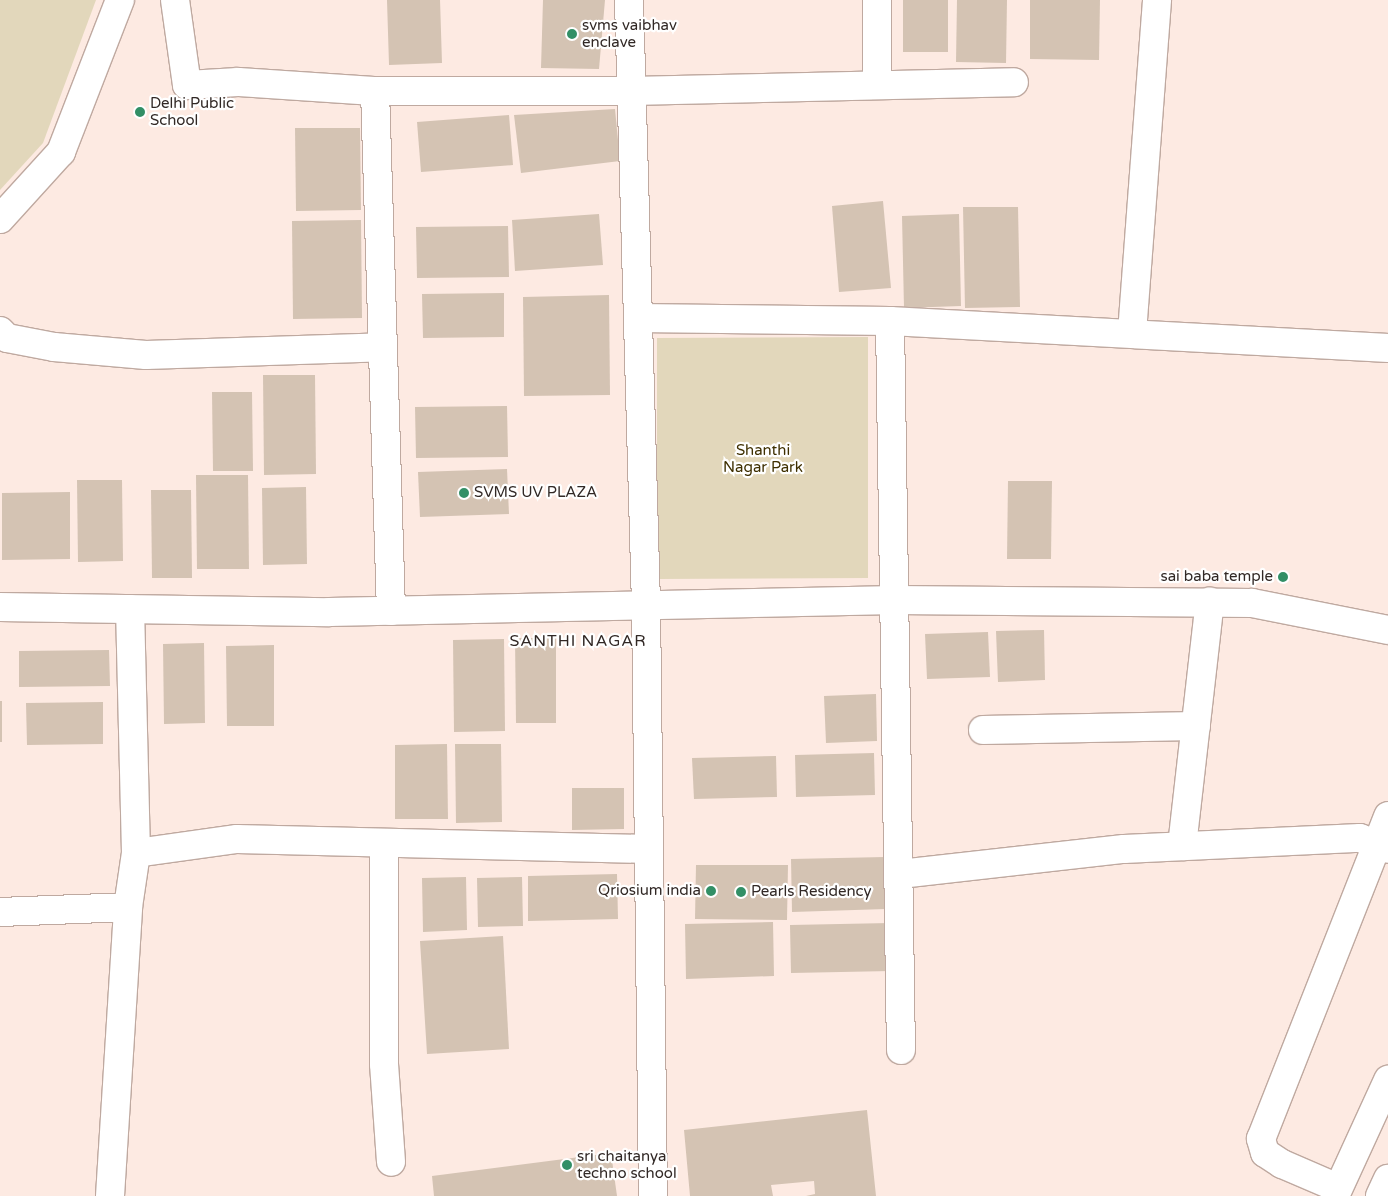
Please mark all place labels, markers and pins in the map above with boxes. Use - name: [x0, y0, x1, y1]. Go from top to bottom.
- place label: svms vaibhav enclave: [582, 16, 677, 51]
- marker: svms vaibhav enclave: [566, 28, 578, 40]
- place label: Delhi Public School: [150, 94, 234, 129]
- marker: Delhi Public School: [134, 106, 146, 118]
- place label: SVMS UV PLAZA: [474, 484, 597, 502]
- marker: SVMS UV PLAZA: [458, 487, 470, 499]
- place label: sai baba temple: [1160, 568, 1273, 586]
- marker: sai baba temple: [1277, 571, 1289, 583]
- place label: Qriosium india: [598, 882, 701, 900]
- place label: Pearls Residency: [751, 883, 872, 901]
- marker: Qriosium india: [705, 885, 717, 897]
- marker: Pearls Residency: [735, 886, 747, 898]
- place label: sri chaitanya techno school: [577, 1147, 677, 1182]
- marker: sri chaitanya techno school: [561, 1159, 573, 1171]

